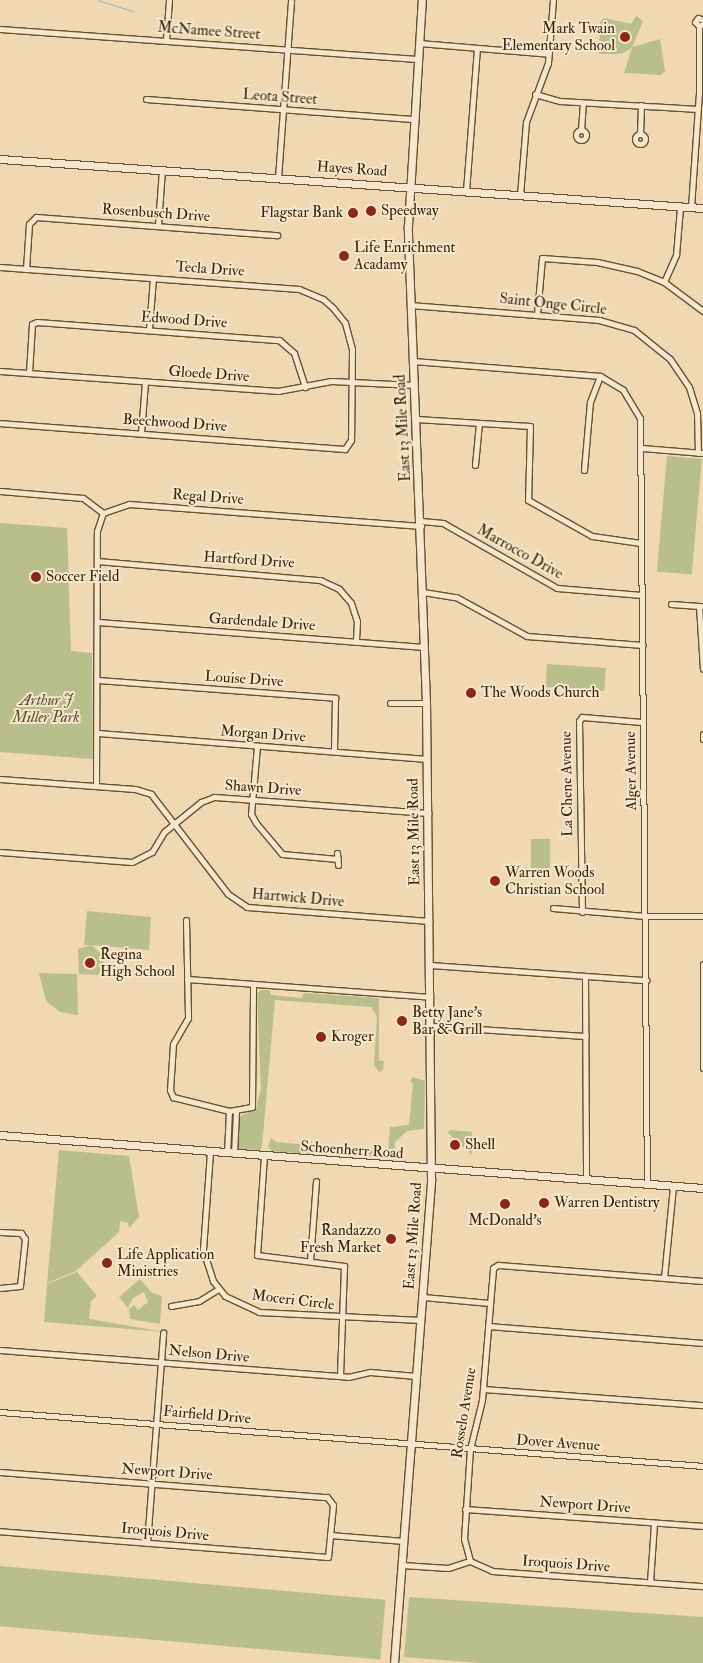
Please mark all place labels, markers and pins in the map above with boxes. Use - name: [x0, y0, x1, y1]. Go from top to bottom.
- place label: Mark Twain Elementary School: [502, 19, 615, 54]
- marker: Mark Twain Elementary School: [619, 31, 631, 43]
- place label: Speedway: [381, 202, 439, 220]
- place label: Flagstar Bank: [260, 204, 343, 222]
- marker: Speedway: [365, 205, 377, 217]
- marker: Flagstar Bank: [347, 207, 359, 219]
- place label: Life Enrichment Acadamy: [354, 238, 455, 273]
- marker: Life Enrichment Acadamy: [338, 250, 350, 262]
- place label: Soccer Field: [46, 568, 119, 586]
- marker: Soccer Field: [30, 571, 42, 583]
- place label: The Woods Church: [481, 684, 599, 702]
- marker: The Woods Church: [465, 687, 477, 699]
- place label: Warren Woods Christian School: [505, 863, 605, 898]
- marker: Warren Woods Christian School: [489, 875, 501, 887]
- place label: Regina High School: [100, 945, 175, 980]
- marker: Regina High School: [84, 957, 96, 969]
- place label: Betty Jane's Bar & Grill: [412, 1003, 482, 1038]
- marker: Betty Jane's Bar & Grill: [396, 1015, 408, 1027]
- place label: Kroger: [331, 1028, 373, 1046]
- marker: Kroger: [315, 1031, 327, 1043]
- place label: Shell: [465, 1136, 495, 1154]
- marker: Shell: [449, 1139, 461, 1151]
- place label: Warren Dentistry: [554, 1194, 660, 1212]
- marker: Warren Dentistry: [538, 1197, 550, 1209]
- marker: McDonald's: [499, 1198, 511, 1210]
- place label: McDonald's: [468, 1212, 542, 1230]
- place label: Randazzo Fresh Market: [300, 1221, 381, 1256]
- marker: Randazzo Fresh Market: [385, 1233, 397, 1245]
- place label: Life Application Ministries: [117, 1245, 214, 1280]
- marker: Life Application Ministries: [101, 1257, 113, 1269]

